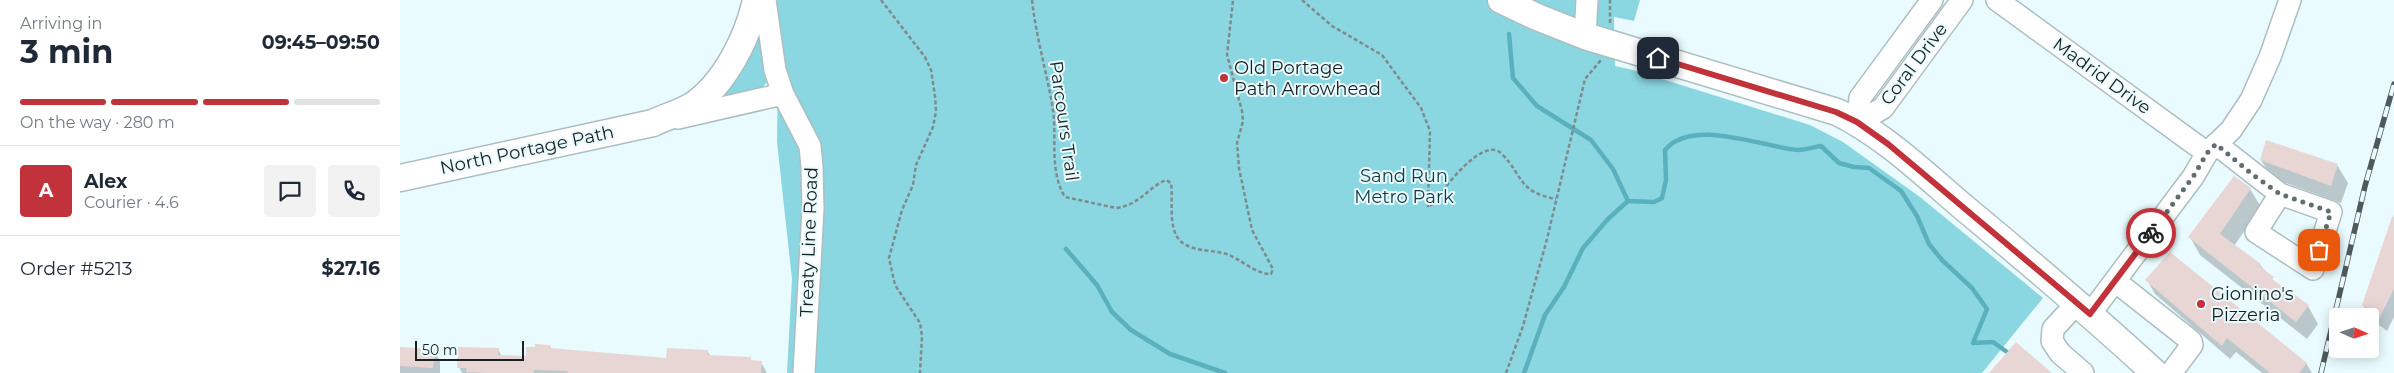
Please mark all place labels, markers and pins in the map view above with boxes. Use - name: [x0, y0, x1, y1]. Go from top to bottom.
- pin: [1637, 37, 1679, 79]
- place label: Old Portage Path Arrowhead: [1234, 57, 1381, 100]
- marker: Old Portage Path Arrowhead: [1218, 72, 1230, 84]
- pin: [2298, 229, 2340, 271]
- place label: Gionino's Pizzeria: [2211, 283, 2294, 326]
- marker: Gionino's Pizzeria: [2195, 298, 2207, 310]

